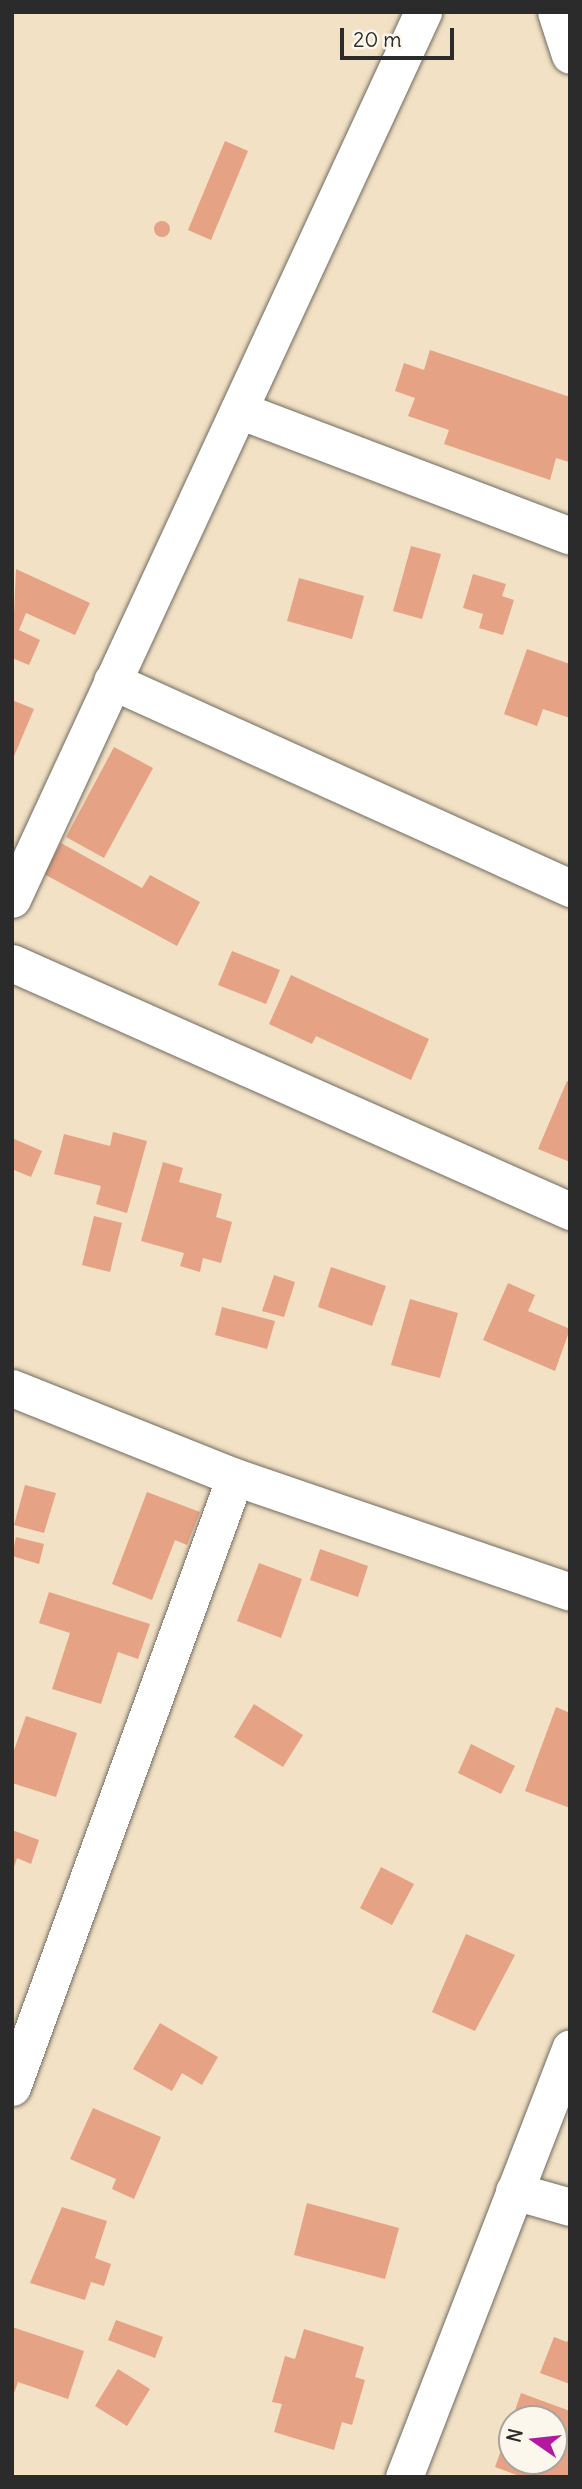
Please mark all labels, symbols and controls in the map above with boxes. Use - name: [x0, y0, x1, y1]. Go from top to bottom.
- scale bar: [344, 14, 458, 58]
- text: 20 m: [353, 26, 402, 53]
- north arrow: [498, 2405, 568, 2475]
- text: N: [501, 2426, 528, 2445]

